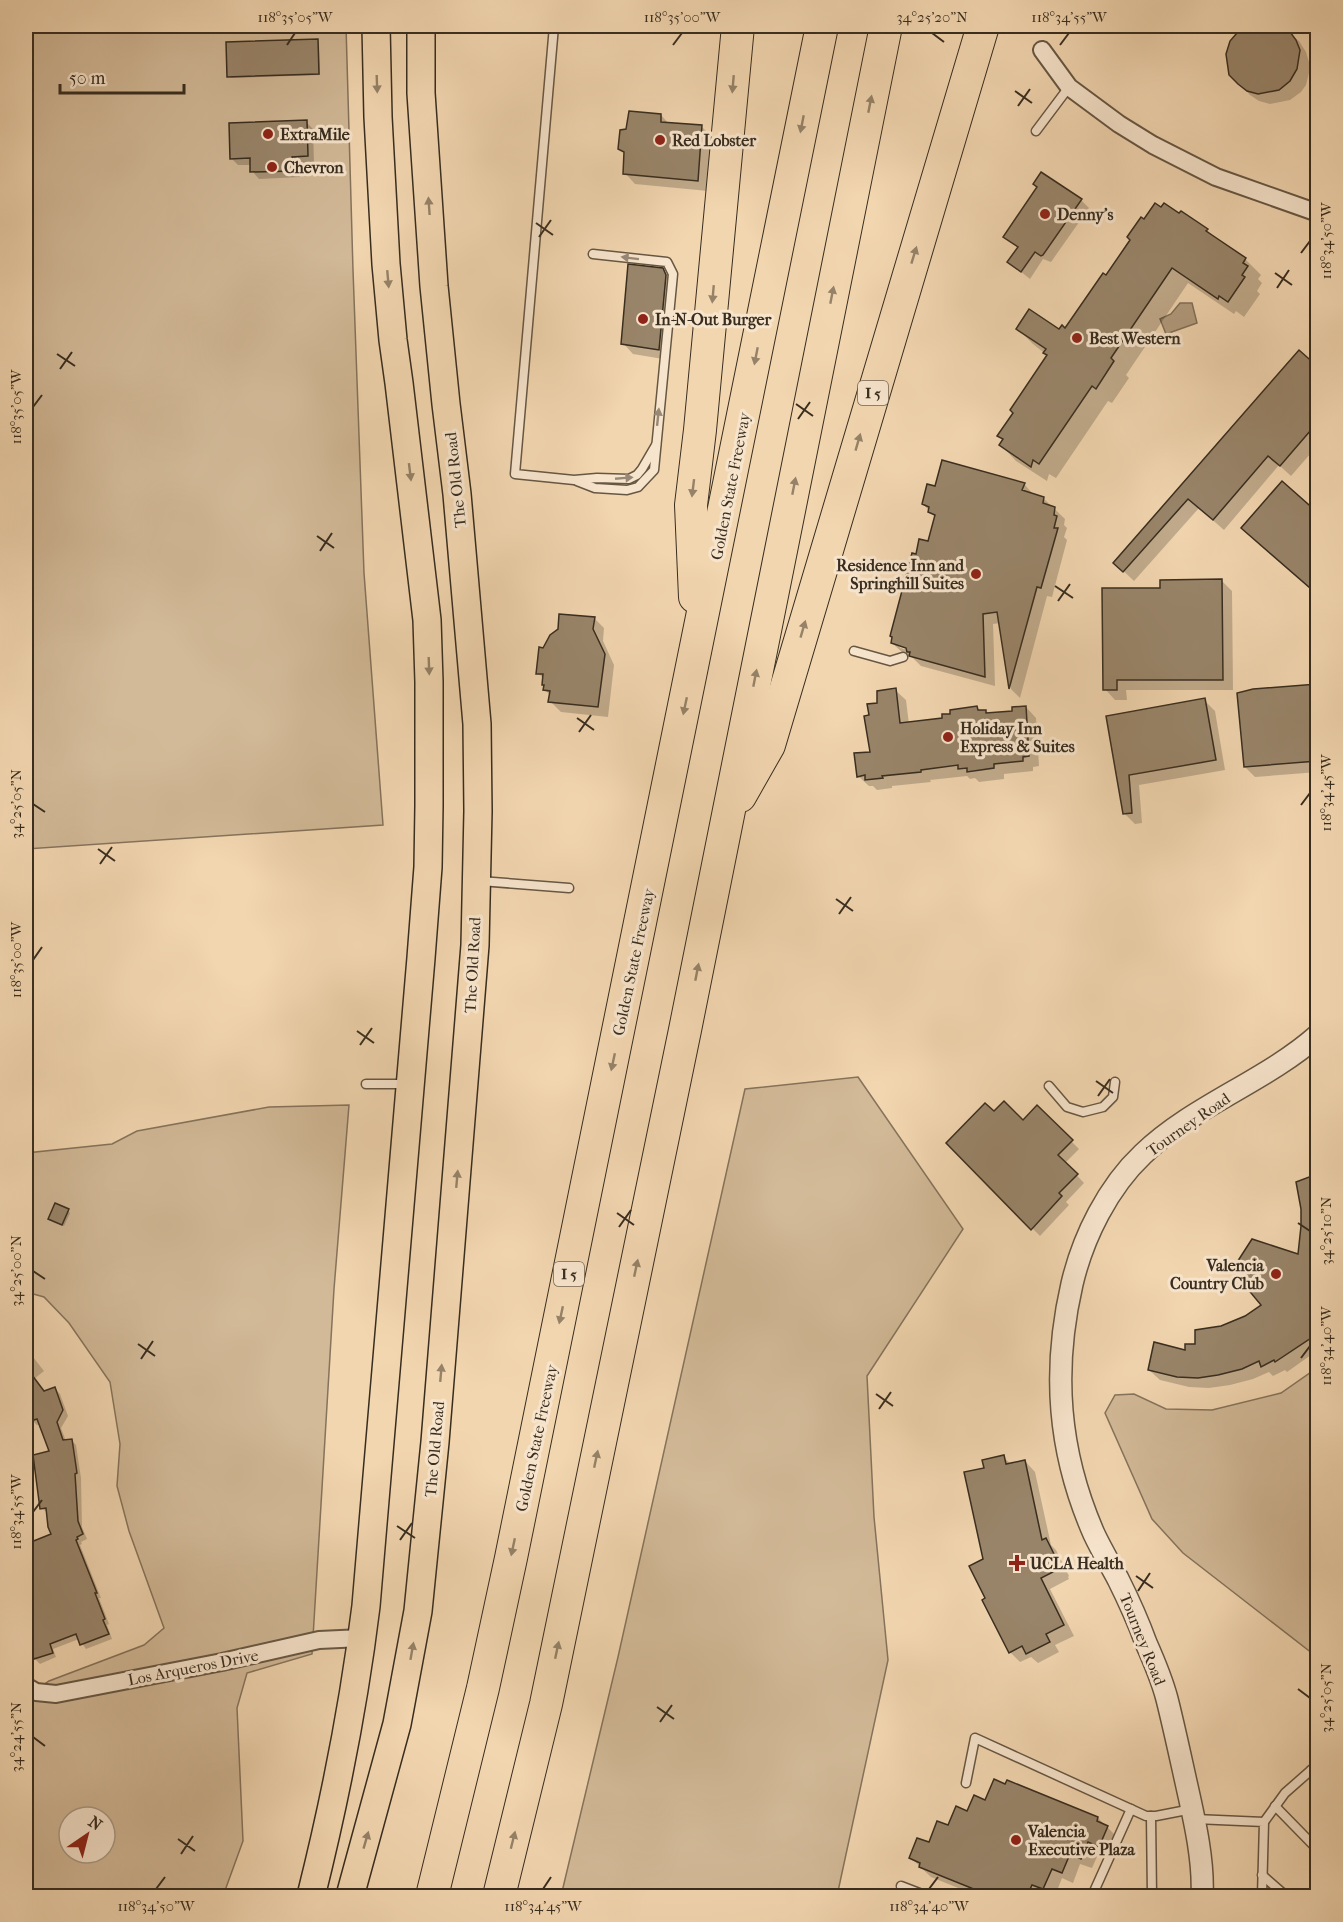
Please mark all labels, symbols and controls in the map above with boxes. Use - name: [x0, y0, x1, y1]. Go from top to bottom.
- text: 118°35'05"W: [258, 8, 334, 26]
- text: 118°35'00"W: [644, 8, 722, 26]
- text: 34°25'20"N: [896, 8, 968, 26]
- text: 118°34'55"W: [1031, 8, 1108, 26]
- scale bar: [60, 57, 184, 95]
- text: 50 m: [69, 68, 106, 89]
- one-way arrow: [372, 74, 381, 93]
- one-way arrow: [728, 74, 737, 93]
- one-way arrow: [866, 94, 875, 113]
- one-way arrow: [797, 115, 806, 134]
- place label: ExtraMile: [280, 125, 350, 144]
- marker: ExtraMile: [261, 127, 275, 141]
- place label: Red Lobster: [672, 131, 757, 150]
- marker: Red Lobster: [653, 133, 667, 147]
- place label: Chevron: [284, 158, 344, 177]
- marker: Chevron: [265, 160, 279, 174]
- one-way arrow: [424, 197, 433, 216]
- text: 118°34'50"W: [1317, 201, 1335, 280]
- place label: Denny's: [1057, 205, 1113, 225]
- marker: Denny's: [1038, 207, 1052, 221]
- one-way arrow: [910, 246, 919, 264]
- one-way arrow: [620, 253, 639, 263]
- one-way arrow: [383, 269, 392, 288]
- one-way arrow: [708, 284, 718, 303]
- one-way arrow: [828, 285, 837, 304]
- place label: In-N-Out Burger: [655, 310, 772, 330]
- marker: In-N-Out Burger: [636, 312, 650, 326]
- place label: Best Western: [1089, 329, 1181, 348]
- marker: Best Western: [1070, 331, 1084, 345]
- one-way arrow: [751, 347, 760, 366]
- text: 118°35'05"W: [7, 368, 25, 444]
- road number: I 5: [858, 381, 888, 405]
- one-way arrow: [654, 408, 663, 427]
- street label: Golden State Freeway: [707, 410, 754, 561]
- street label: The Old Road: [441, 431, 470, 529]
- one-way arrow: [854, 433, 864, 451]
- one-way arrow: [405, 463, 415, 482]
- one-way arrow: [615, 473, 634, 482]
- one-way arrow: [789, 477, 799, 496]
- one-way arrow: [689, 478, 698, 497]
- place label: Residence Inn and Springhill Suites: [836, 556, 965, 594]
- marker: Residence Inn and Springhill Suites: [969, 567, 983, 581]
- one-way arrow: [799, 620, 808, 638]
- one-way arrow: [424, 657, 433, 676]
- one-way arrow: [751, 668, 760, 687]
- one-way arrow: [680, 697, 689, 716]
- place label: Holiday Inn Express & Suites: [960, 719, 1075, 757]
- marker: Holiday Inn Express & Suites: [941, 730, 955, 744]
- text: 118°34'45"W: [1317, 753, 1335, 832]
- text: 34°25'05"N: [7, 768, 25, 839]
- street label: Golden State Freeway: [609, 886, 658, 1037]
- street label: The Old Road: [460, 916, 485, 1014]
- text: 118°35'00"W: [7, 920, 25, 998]
- one-way arrow: [693, 963, 702, 982]
- one-way arrow: [607, 1053, 617, 1071]
- street label: Tourney Road: [1143, 1088, 1234, 1160]
- one-way arrow: [452, 1170, 461, 1189]
- text: 34°25'10"N: [1317, 1196, 1335, 1265]
- text: 34°25'00"N: [7, 1235, 25, 1307]
- place label: Valencia Country Club: [1170, 1256, 1265, 1294]
- one-way arrow: [632, 1258, 641, 1277]
- road number: I 5: [554, 1262, 584, 1286]
- marker: Valencia Country Club: [1269, 1267, 1283, 1281]
- one-way arrow: [556, 1305, 565, 1324]
- text: 118°34'40"W: [1317, 1305, 1335, 1386]
- street label: Golden State Freeway: [512, 1362, 561, 1513]
- one-way arrow: [436, 1364, 445, 1383]
- street label: The Old Road: [421, 1400, 448, 1498]
- one-way arrow: [592, 1450, 602, 1468]
- text: 118°34'55"W: [7, 1473, 25, 1550]
- one-way arrow: [508, 1538, 518, 1556]
- marker: UCLA Health: [1008, 1554, 1026, 1572]
- place label: UCLA Health: [1029, 1554, 1125, 1573]
- street label: Tourney Road: [1115, 1590, 1170, 1688]
- one-way arrow: [553, 1640, 562, 1659]
- one-way arrow: [407, 1641, 416, 1660]
- street label: Los Arqueros Drive: [126, 1645, 260, 1689]
- text: 34°25'05"N: [1317, 1662, 1335, 1733]
- text: 34°24'55"N: [7, 1701, 25, 1772]
- north arrow: [57, 1805, 117, 1865]
- text: N: [85, 1812, 106, 1835]
- place label: Valencia Executive Plaza: [1027, 1822, 1136, 1859]
- one-way arrow: [361, 1831, 371, 1849]
- one-way arrow: [509, 1831, 519, 1849]
- marker: Valencia Executive Plaza: [1009, 1833, 1023, 1847]
- text: 118°34'50"W: [117, 1897, 196, 1915]
- text: 118°34'45"W: [504, 1897, 583, 1915]
- text: 118°34'40"W: [889, 1897, 970, 1915]

